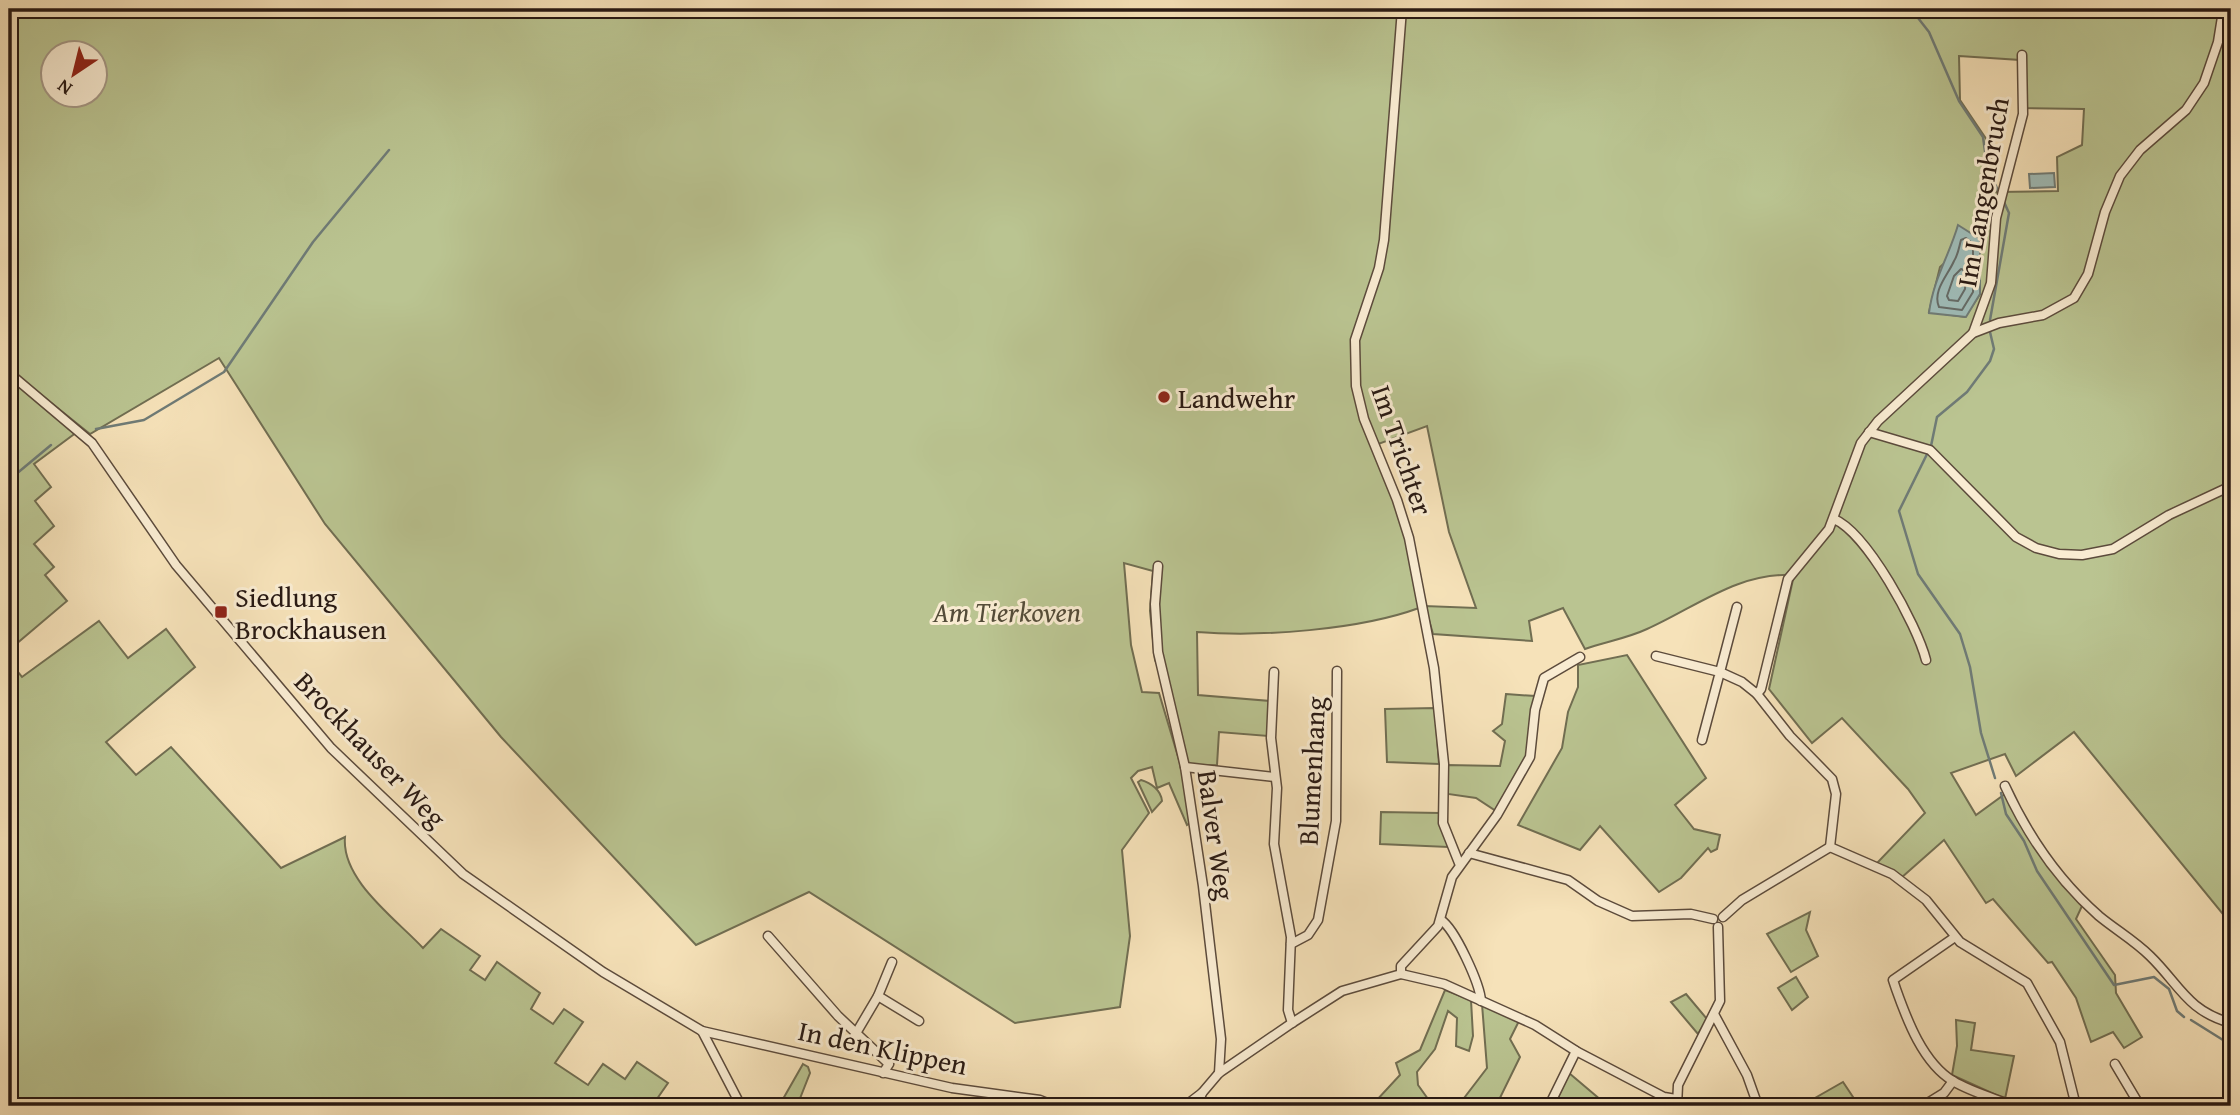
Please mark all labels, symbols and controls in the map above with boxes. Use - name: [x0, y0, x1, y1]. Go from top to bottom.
- north arrow: [38, 38, 108, 108]
- text: N: [51, 73, 77, 103]
- street label: Im Langenbruch: [1945, 94, 2019, 290]
- place label: Landwehr: [1178, 377, 1296, 418]
- street label: Im Trichter: [1362, 379, 1445, 521]
- marker: Landwehr: [1156, 389, 1172, 405]
- place label: Siedlung Brockhausen: [235, 576, 387, 649]
- park label: Am Tierkoven: [932, 591, 1081, 632]
- marker: Siedlung Brockhausen: [213, 604, 229, 620]
- street label: Brockhauser Weg: [286, 662, 456, 836]
- street label: Blumenhang: [1287, 695, 1335, 847]
- street label: Balver Weg: [1188, 767, 1246, 903]
- street label: In den Klippen: [795, 1009, 972, 1085]

